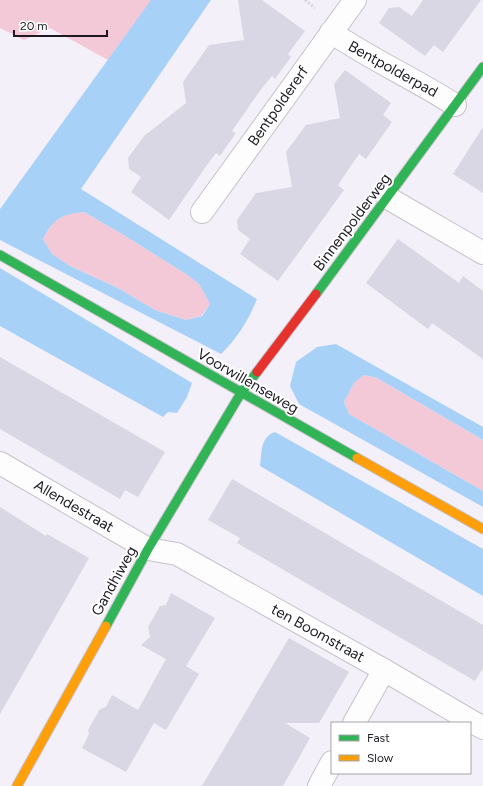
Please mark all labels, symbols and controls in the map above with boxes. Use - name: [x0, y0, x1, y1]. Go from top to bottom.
- scale bar: [14, 12, 107, 38]
- text: 20 m: [20, 19, 48, 33]
- street label: Bentpolderpad: [345, 37, 441, 101]
- street label: Bentpoldererf: [244, 62, 312, 149]
- street label: Binnenpolderweg: [309, 170, 395, 274]
- street label: Voorwillenseweg: [194, 345, 302, 417]
- street label: Allendestraat: [31, 476, 117, 536]
- street label: Gandhiweg: [88, 543, 140, 619]
- street label: ten Boomstraat: [268, 600, 368, 666]
- legend: [331, 722, 471, 774]
- text: Fast: [367, 731, 390, 745]
- text: Slow: [367, 751, 394, 765]

